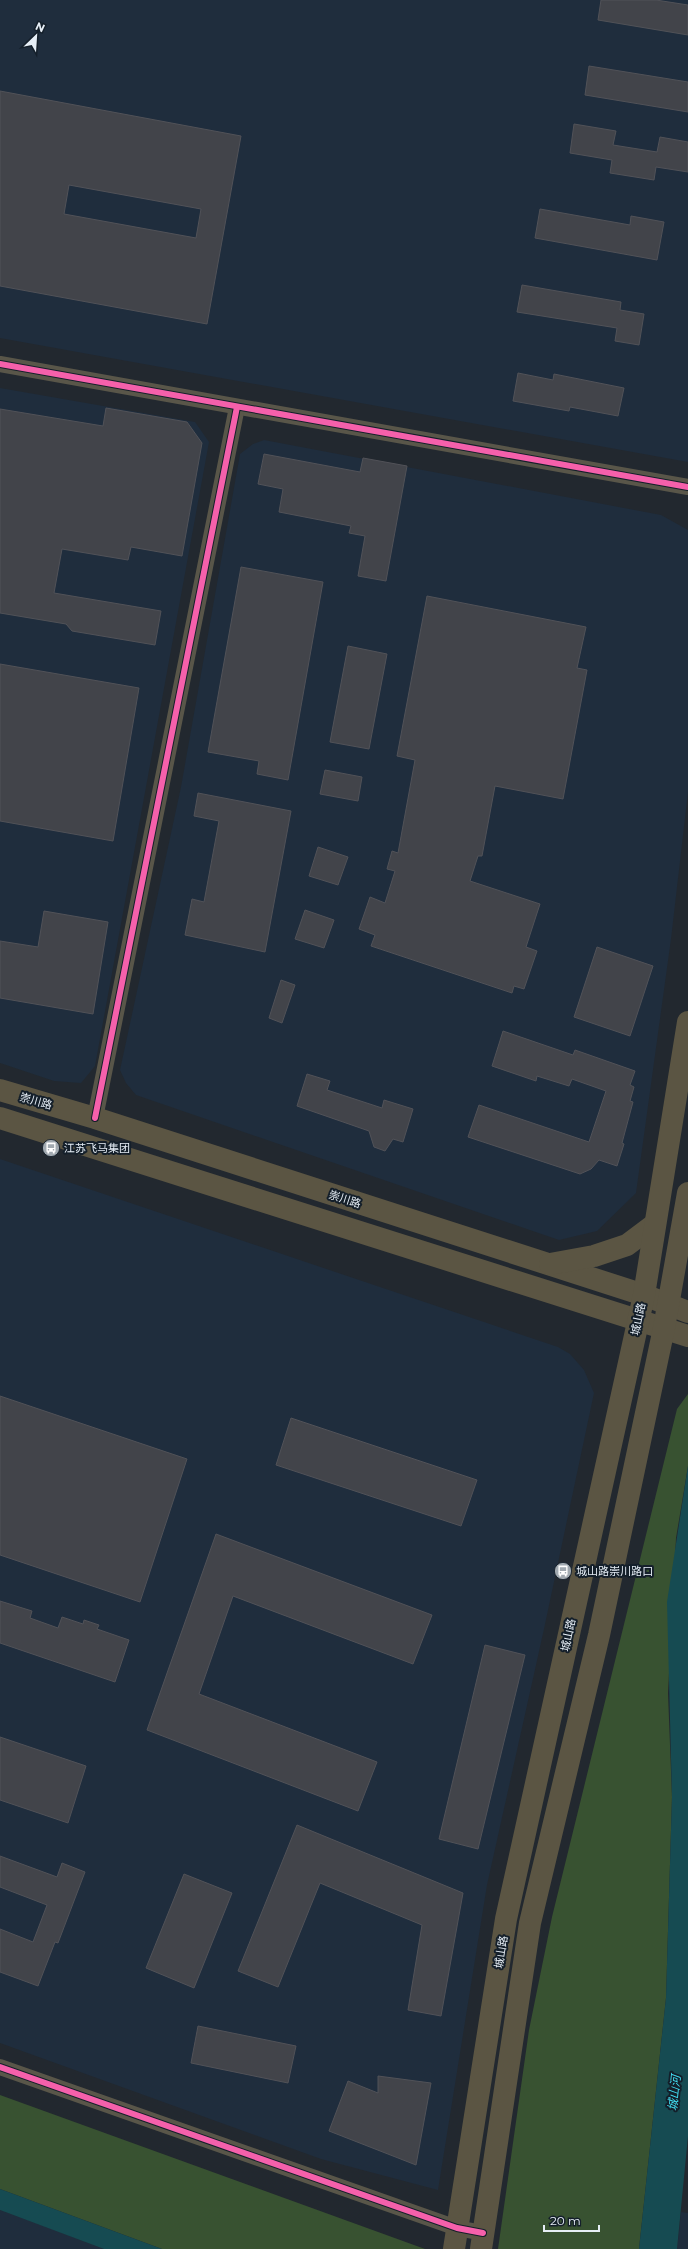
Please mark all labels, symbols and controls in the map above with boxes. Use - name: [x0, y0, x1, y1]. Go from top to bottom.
- north arrow: [16, 16, 56, 56]
- text: N: [33, 19, 47, 35]
- street label: 崇川路: [18, 1090, 54, 1112]
- bus stop icon: 江苏飞马集团: [41, 1138, 61, 1158]
- place label: 江苏飞马集团: [64, 1141, 130, 1155]
- street label: 崇川路: [327, 1187, 363, 1211]
- street label: 城山路: [628, 1301, 648, 1337]
- bus stop icon: 城山路崇川路口: [553, 1561, 573, 1581]
- place label: 城山路崇川路口: [576, 1564, 653, 1578]
- street label: 城山路: [558, 1617, 578, 1653]
- street label: 城山路: [492, 1935, 510, 1969]
- water label: 城山河: [665, 2072, 684, 2112]
- scale bar: [544, 2207, 599, 2233]
- text: 20 m: [550, 2213, 581, 2228]

